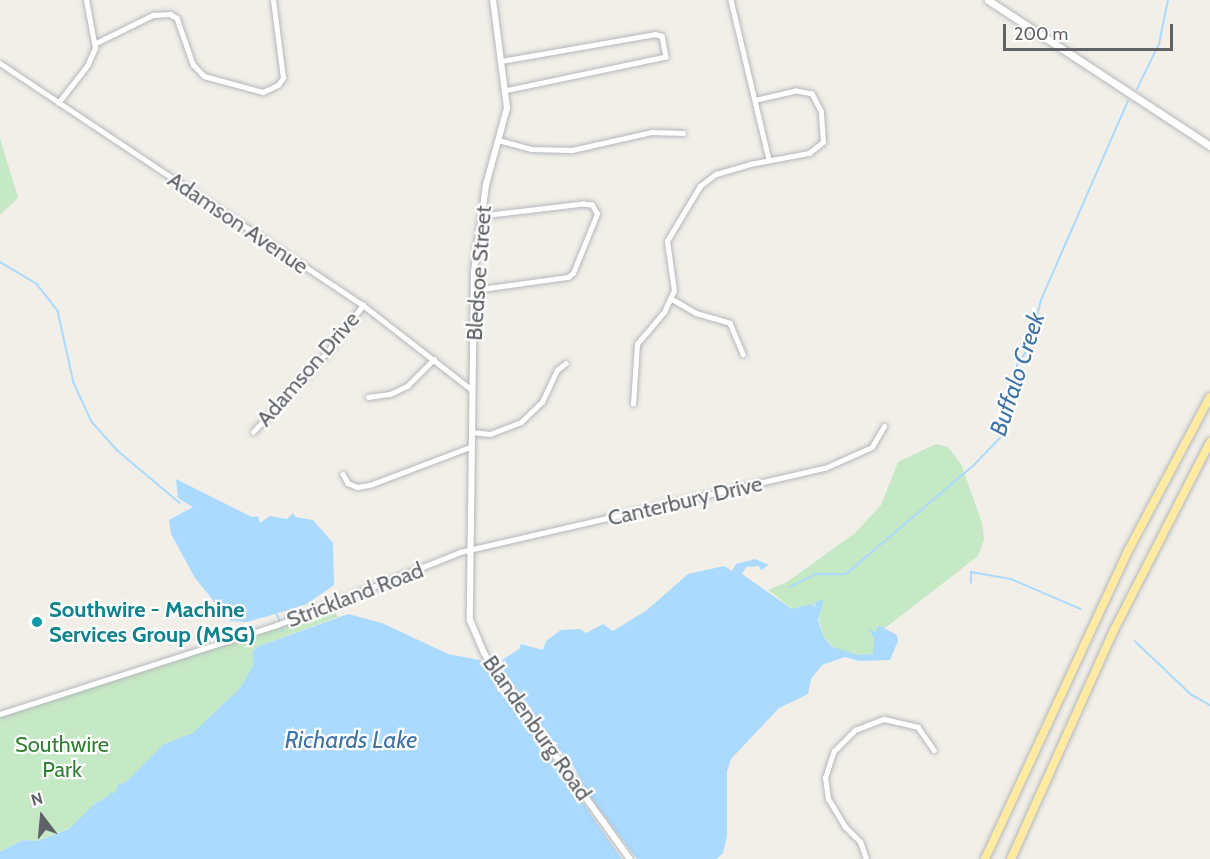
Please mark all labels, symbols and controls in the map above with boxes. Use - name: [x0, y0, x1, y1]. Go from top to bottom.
- scale bar: [1006, 12, 1176, 50]
- text: 200 m: [1014, 23, 1068, 45]
- street label: Adamson Avenue: [163, 166, 313, 280]
- street label: Bledsoe Street: [461, 204, 497, 342]
- street label: Adamson Drive: [251, 306, 365, 432]
- water label: Buffalo Creek: [983, 309, 1051, 439]
- street label: Canterbury Drive: [605, 470, 765, 532]
- street label: Strickland Road: [283, 557, 427, 633]
- place label: Southwire - Machine Services Group (MSG): [49, 596, 256, 648]
- marker: Southwire - Machine Services Group (MSG): [30, 615, 44, 629]
- street label: Blandenburg Road: [477, 650, 597, 806]
- water label: Richards Lake: [285, 726, 417, 754]
- park label: Southwire Park: [15, 731, 109, 782]
- north arrow: [12, 787, 72, 847]
- text: N: [29, 789, 45, 810]

